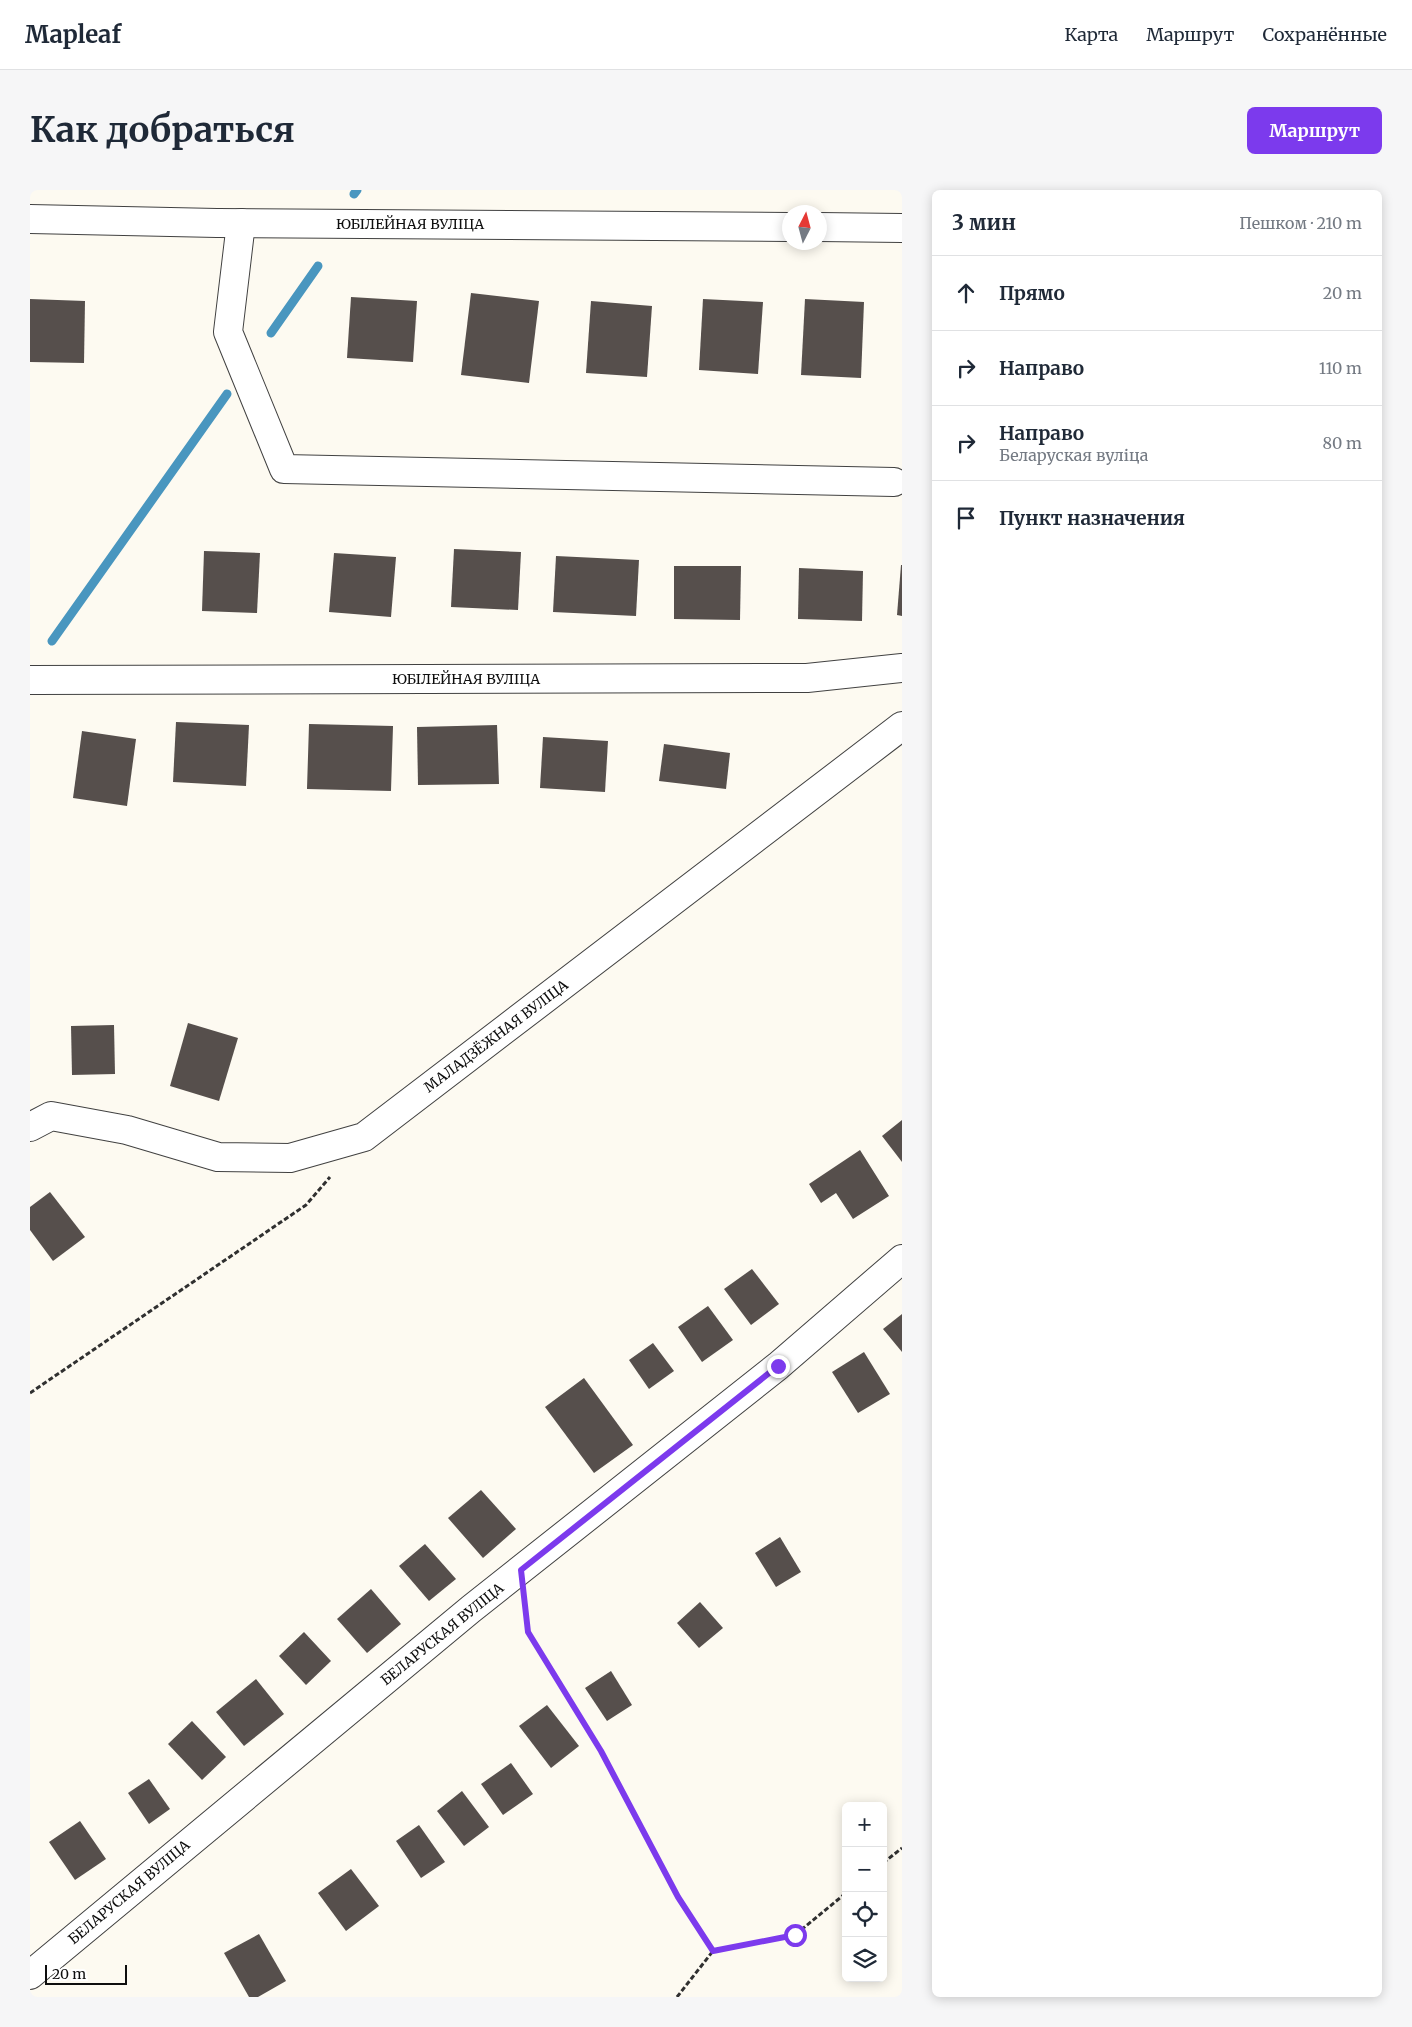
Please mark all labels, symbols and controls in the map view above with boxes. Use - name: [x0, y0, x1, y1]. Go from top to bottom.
- text: Mapleaf: [25, 19, 121, 50]
- text: Карта: [1065, 23, 1118, 46]
- text: Маршрут: [1146, 23, 1234, 46]
- text: Сохранённые: [1262, 23, 1387, 46]
- button: Маршрут: [1247, 107, 1382, 154]
- text: Как добраться: [30, 108, 295, 152]
- north arrow: [782, 205, 827, 250]
- text: 3 мин: [952, 209, 1016, 236]
- text: Пешком · 210 m: [1239, 213, 1362, 233]
- street label: ЮБІЛЕЙНАЯ ВУЛІЦА: [336, 215, 484, 233]
- icon: ahead: [952, 279, 980, 307]
- text: Прямо: [999, 281, 1065, 305]
- text: 20 m: [1323, 283, 1362, 303]
- icon: right: [952, 354, 980, 382]
- text: Направо: [999, 356, 1084, 380]
- text: 110 m: [1319, 358, 1362, 378]
- text: Направо: [999, 421, 1084, 445]
- icon: right: [952, 429, 980, 457]
- text: 80 m: [1323, 433, 1362, 453]
- text: Беларуская вуліца: [999, 445, 1148, 465]
- icon: arrive: [952, 504, 980, 532]
- text: Пункт назначения: [999, 506, 1185, 530]
- street label: ЮБІЛЕЙНАЯ ВУЛІЦА: [392, 670, 540, 688]
- street label: МАЛАДЗЁЖНАЯ ВУЛІЦА: [420, 976, 572, 1096]
- route end: [767, 1355, 790, 1378]
- street label: БЕЛАРУСКАЯ ВУЛІЦА: [377, 1579, 507, 1689]
- map controls: [842, 1802, 887, 1982]
- button: +: [842, 1802, 887, 1847]
- street label: БЕЛАРУСКАЯ ВУЛІЦА: [65, 1836, 194, 1948]
- button: −: [842, 1847, 887, 1892]
- button: locate: [842, 1892, 887, 1937]
- route start: [784, 1924, 807, 1947]
- button: layers: [842, 1937, 887, 1982]
- scale bar: [45, 1962, 128, 1985]
- text: 20 m: [52, 1965, 86, 1983]

